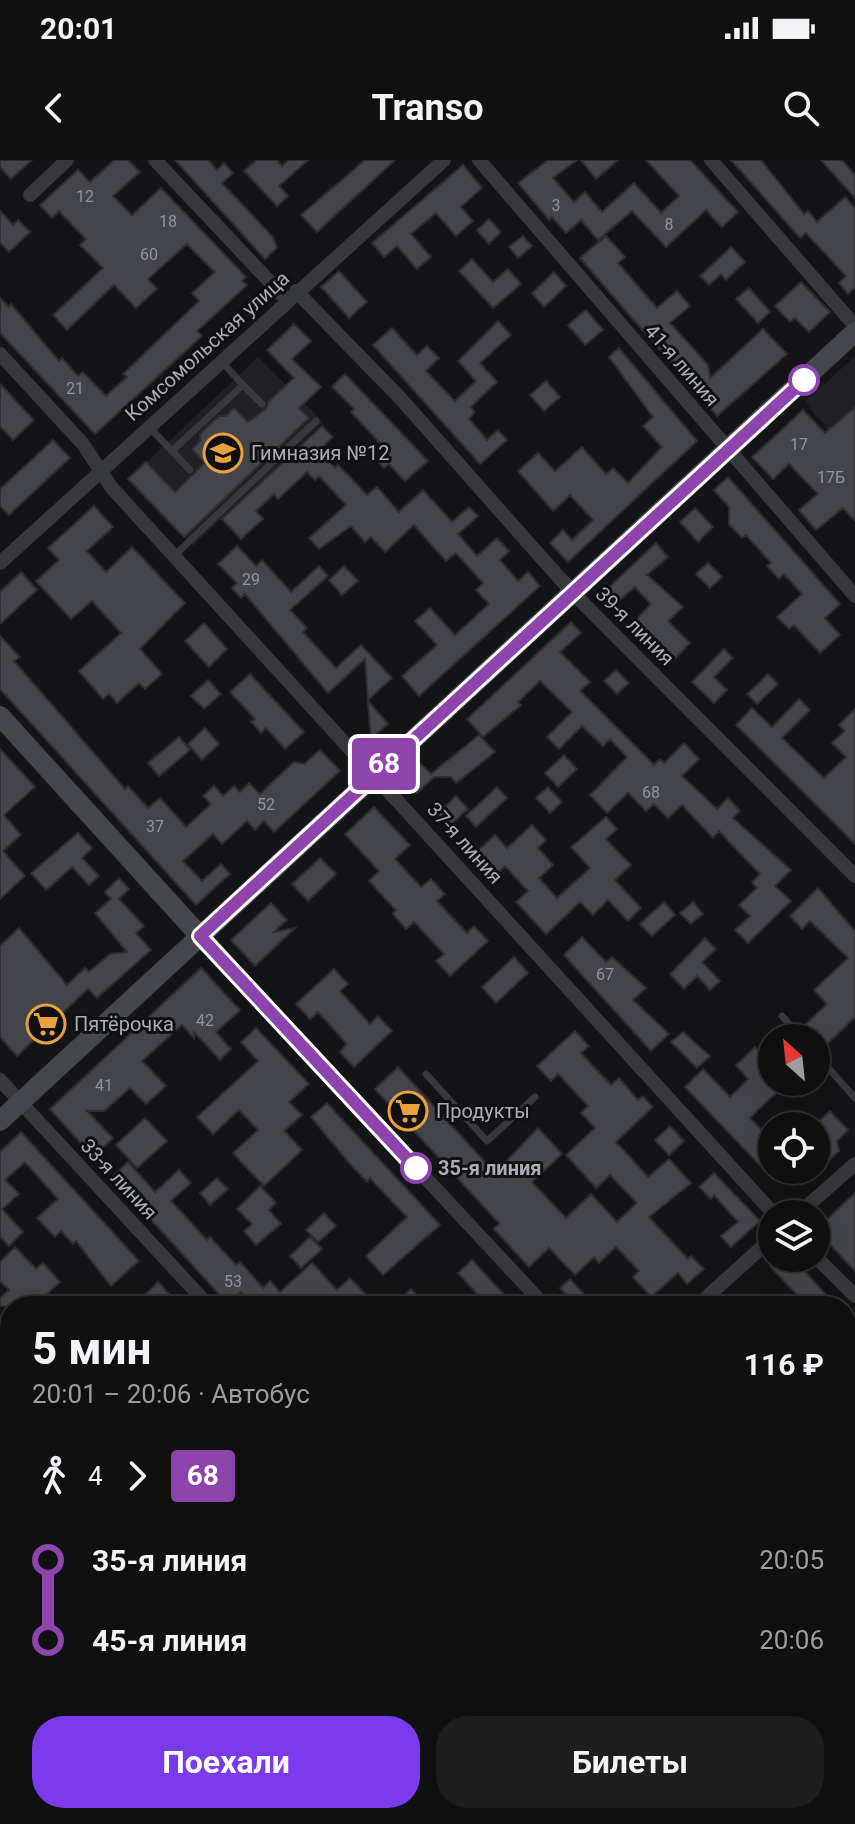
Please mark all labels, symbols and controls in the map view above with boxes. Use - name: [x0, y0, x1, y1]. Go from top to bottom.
- text: 20:01: [40, 11, 117, 46]
- icon: back: [32, 86, 76, 130]
- icon: search: [779, 86, 823, 130]
- text: Transo: [372, 87, 483, 129]
- house number: 12: [76, 187, 94, 206]
- house number: 3: [552, 196, 561, 215]
- house number: 18: [159, 212, 177, 231]
- house number: 8: [665, 215, 674, 234]
- house number: 60: [140, 245, 158, 264]
- street label: Комсомольская улица: [120, 266, 294, 426]
- street label: 41-я линия: [640, 319, 724, 411]
- unlabelled marker: [789, 365, 819, 395]
- house number: 21: [66, 379, 84, 398]
- school or university icon: Гимназия №12: [202, 432, 244, 474]
- house number: 17: [790, 435, 808, 454]
- place label: Гимназия №12: [251, 441, 390, 465]
- house number: 17Б: [817, 468, 845, 487]
- house number: 29: [242, 570, 260, 589]
- street label: 39-я линия: [591, 582, 679, 670]
- line badge: 68: [348, 738, 420, 790]
- text: 68: [368, 747, 400, 780]
- house number: 68: [642, 783, 660, 802]
- house number: 52: [257, 795, 275, 814]
- street label: 37-я линия: [422, 797, 508, 889]
- house number: 37: [146, 817, 164, 836]
- house number: 67: [596, 965, 614, 984]
- supermarket icon: Пятёрочка: [25, 1003, 67, 1045]
- house number: 42: [196, 1011, 214, 1030]
- place label: Пятёрочка: [74, 1012, 174, 1036]
- north arrow: [758, 1024, 830, 1096]
- map controls: [758, 1024, 830, 1272]
- house number: 41: [95, 1076, 113, 1095]
- supermarket icon: Продукты: [387, 1090, 429, 1132]
- place label: Продукты: [436, 1099, 530, 1123]
- button: locate: [758, 1112, 830, 1184]
- street label: 33-я линия: [76, 1134, 162, 1224]
- marker: 35-я линия: [401, 1153, 431, 1183]
- place label: 35-я линия: [438, 1156, 542, 1180]
- button: layers: [758, 1200, 830, 1272]
- house number: 53: [224, 1272, 242, 1291]
- text: 5 мин: [32, 1323, 151, 1375]
- text: 116 ₽: [744, 1347, 824, 1382]
- text: 20:01 – 20:06 · Автобус: [32, 1379, 310, 1409]
- icon: walk: [32, 1454, 76, 1498]
- icon: forward: [115, 1454, 159, 1498]
- text: 68: [187, 1459, 219, 1492]
- text: 4: [88, 1461, 103, 1491]
- text: 35-я линия: [92, 1543, 247, 1578]
- text: 20:05: [759, 1545, 824, 1575]
- text: 45-я линия: [92, 1623, 247, 1658]
- text: 20:06: [759, 1625, 824, 1655]
- button: Поехали: [32, 1716, 420, 1808]
- button: Билеты: [436, 1716, 824, 1808]

